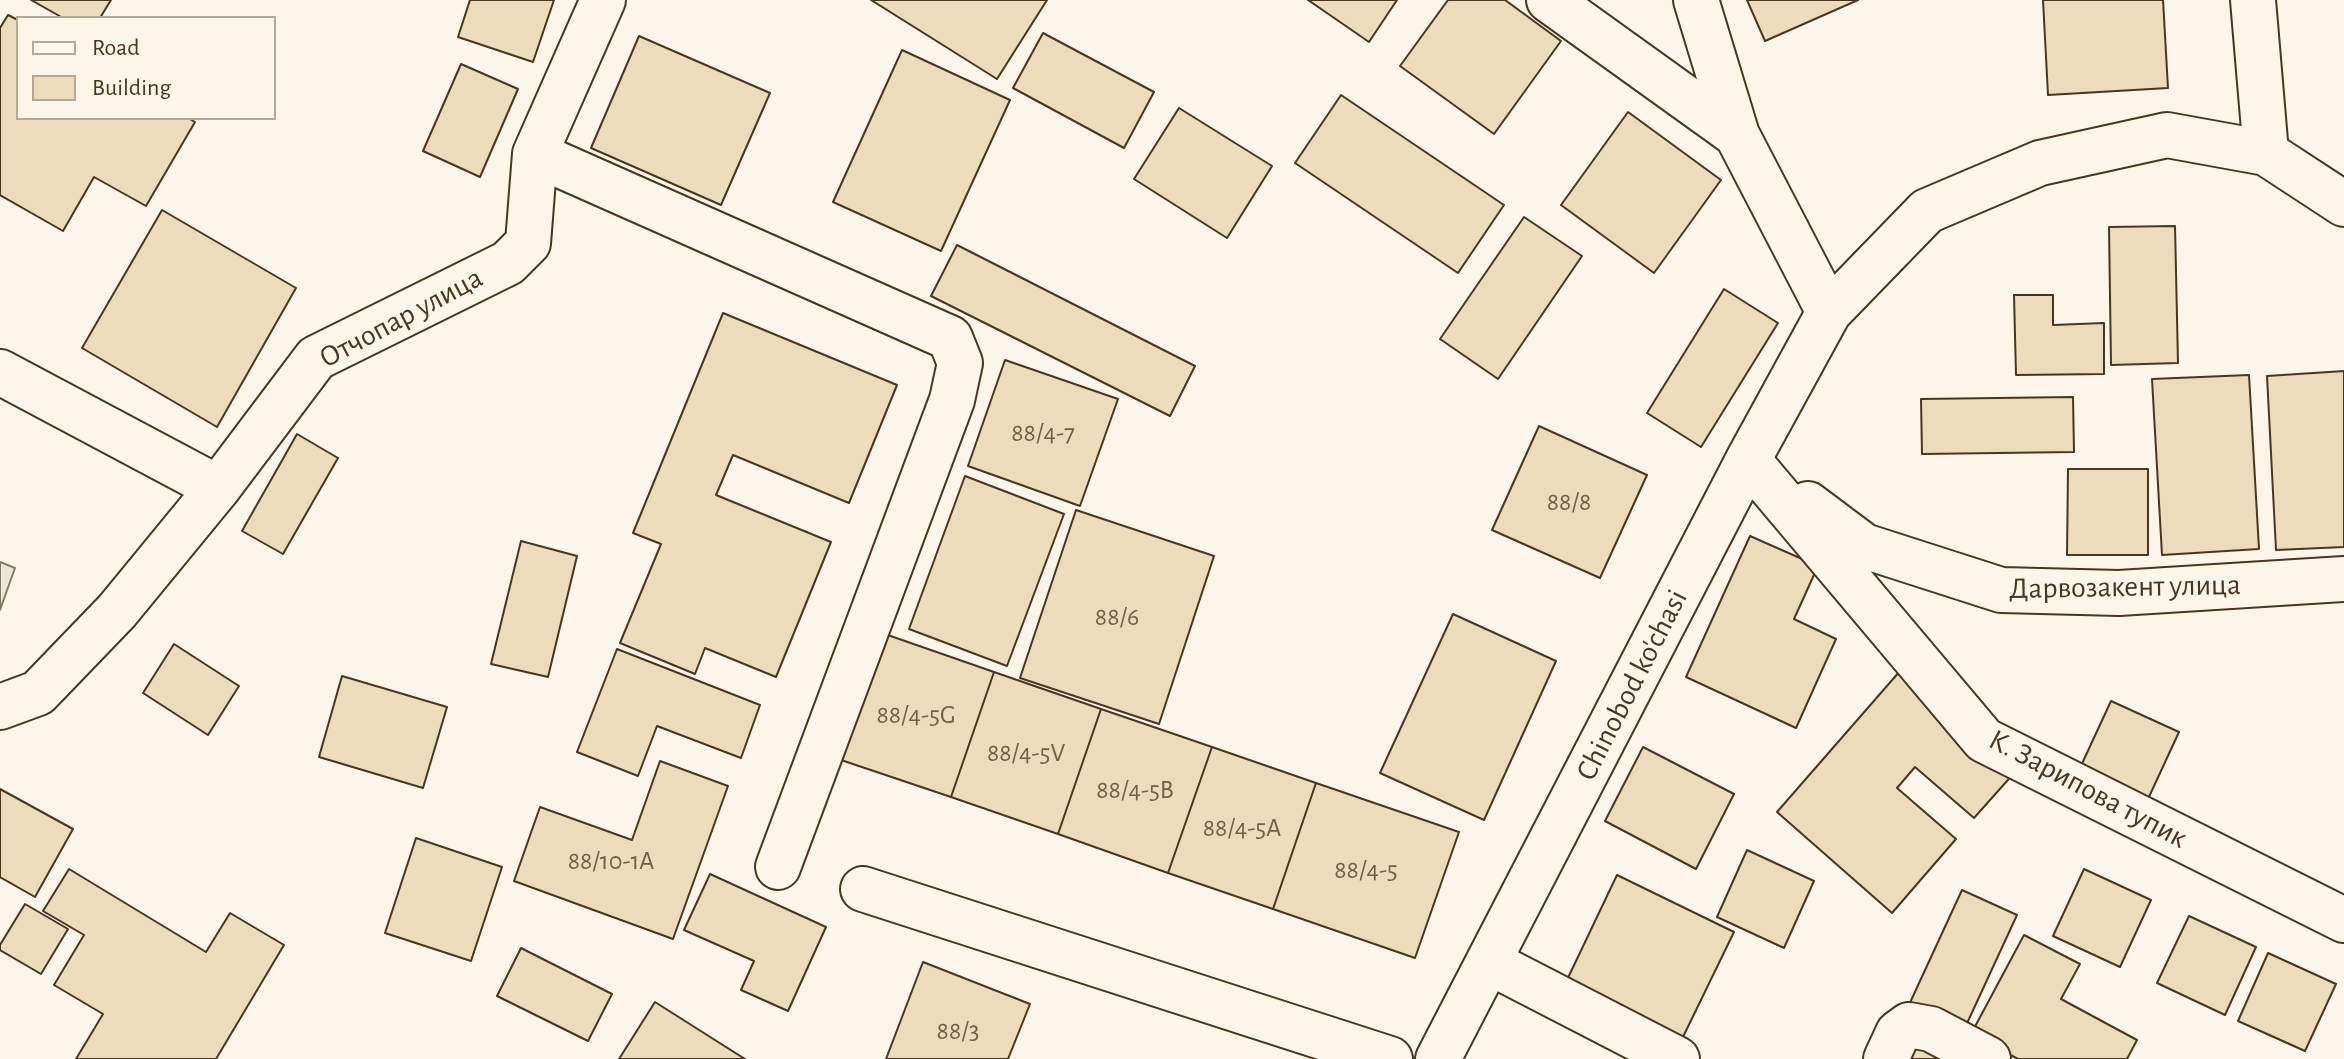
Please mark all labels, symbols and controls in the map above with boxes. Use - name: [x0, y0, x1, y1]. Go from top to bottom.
- legend: [16, 16, 276, 120]
- text: Road: [92, 36, 140, 60]
- text: Building: [92, 76, 171, 100]
- street label: Отчопар улица: [313, 260, 489, 376]
- house number: 88/4-7: [1011, 417, 1075, 449]
- house number: 88/8: [1547, 486, 1591, 518]
- street label: Дарвозакент улица: [2009, 567, 2241, 607]
- street label: Chinobod ko'chasi: [1569, 584, 1695, 786]
- house number: 88/6: [1095, 601, 1139, 633]
- house number: 88/4-5G: [876, 699, 956, 731]
- street label: К. Зарипова тупик: [1983, 722, 2193, 856]
- house number: 88/4-5V: [987, 737, 1065, 769]
- house number: 88/4-5B: [1096, 774, 1174, 806]
- house number: 88/4-5A: [1203, 812, 1281, 844]
- house number: 88/10-1A: [568, 845, 654, 877]
- house number: 88/4-5: [1334, 854, 1398, 886]
- house number: 88/3: [937, 1015, 979, 1047]

